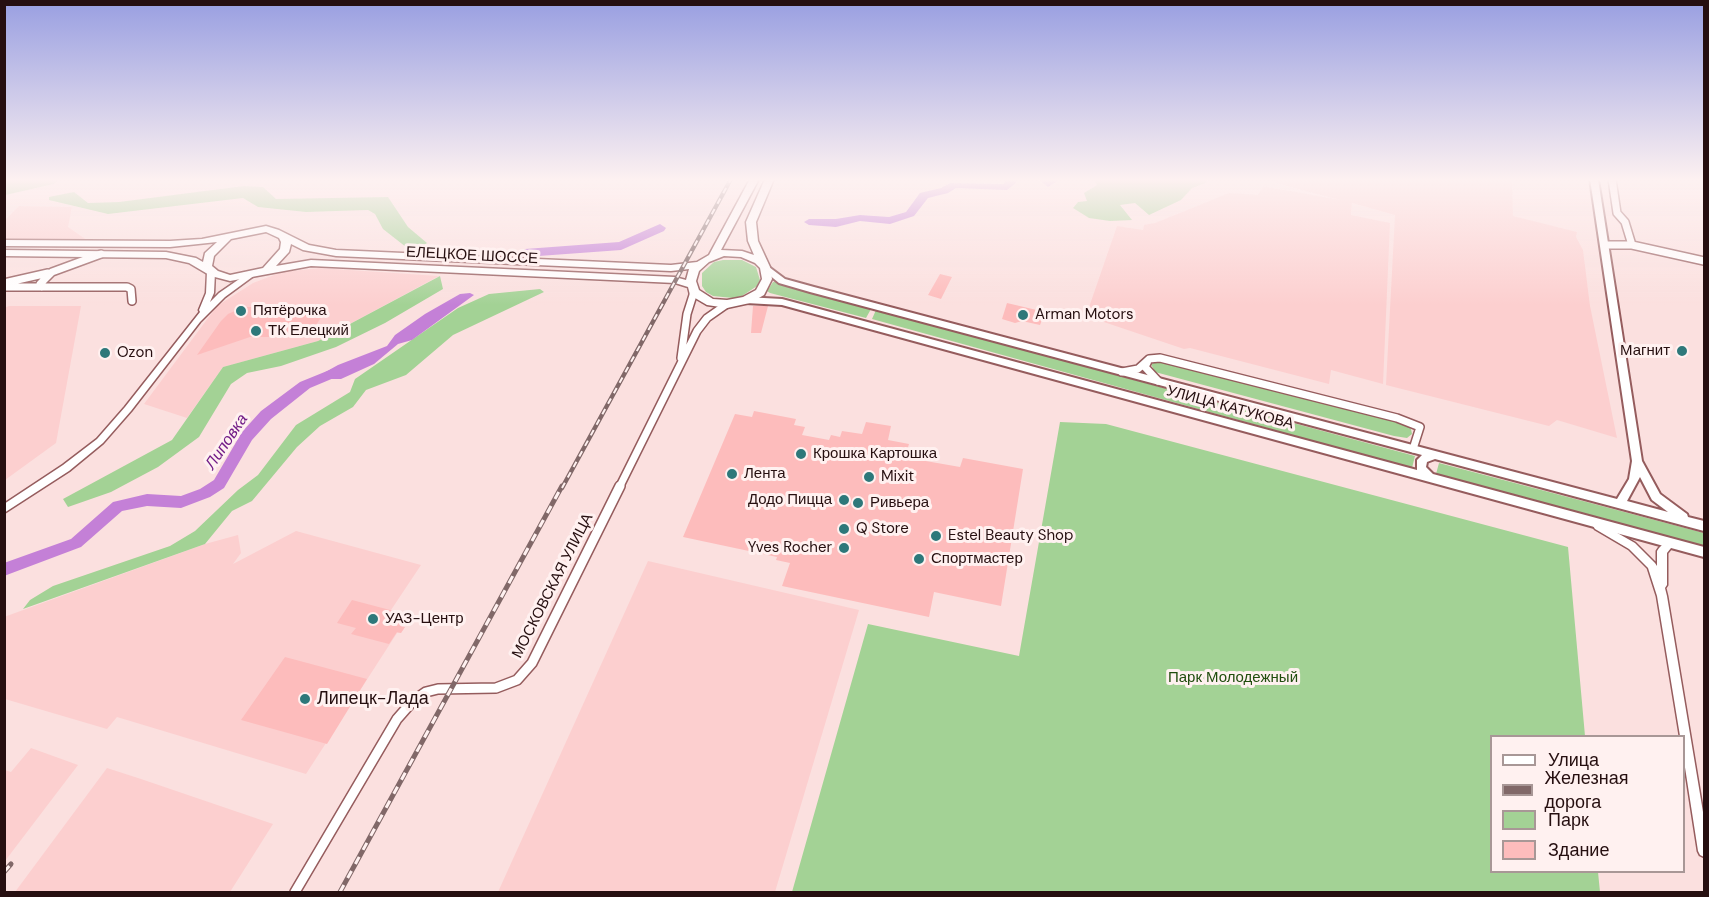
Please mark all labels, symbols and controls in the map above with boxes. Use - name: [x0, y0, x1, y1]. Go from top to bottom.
- street label: ЕЛЕЦКОЕ ШОССЕ: [405, 244, 539, 268]
- place label: Пятёрочка: [253, 302, 327, 320]
- marker: Пятёрочка: [234, 304, 248, 318]
- place label: Arman Motors: [1035, 306, 1133, 324]
- marker: Arman Motors: [1016, 308, 1030, 322]
- place label: ТК Елецкий: [268, 322, 349, 340]
- marker: ТК Елецкий: [249, 324, 263, 338]
- place label: Магнит: [1620, 342, 1670, 360]
- place label: Ozon: [117, 344, 153, 362]
- marker: Магнит: [1675, 344, 1689, 358]
- marker: Ozon: [98, 346, 112, 360]
- street label: УЛИЦА КАТУКОВА: [1165, 382, 1295, 434]
- water label: Липовка: [202, 411, 252, 473]
- place label: Крошка Картошка: [813, 445, 937, 463]
- marker: Крошка Картошка: [794, 447, 808, 461]
- place label: Лента: [744, 465, 786, 483]
- marker: Лента: [725, 467, 739, 481]
- place label: Mixit: [881, 468, 914, 486]
- marker: Mixit: [862, 470, 876, 484]
- place label: Додо Пицца: [748, 491, 832, 509]
- marker: Додо Пицца: [837, 493, 851, 507]
- place label: Ривьера: [870, 494, 929, 512]
- marker: Ривьера: [851, 496, 865, 510]
- street label: МОСКОВСКАЯ УЛИЦА: [509, 511, 597, 661]
- place label: Q Store: [856, 520, 909, 538]
- marker: Q Store: [837, 522, 851, 536]
- place label: Estel Beauty Shop: [948, 527, 1073, 545]
- marker: Estel Beauty Shop: [929, 529, 943, 543]
- place label: Yves Rocher: [748, 539, 832, 557]
- marker: Yves Rocher: [837, 541, 851, 555]
- place label: Спортмастер: [931, 550, 1023, 568]
- marker: Спортмастер: [912, 552, 926, 566]
- place label: УАЗ-Центр: [385, 610, 463, 628]
- marker: УАЗ-Центр: [366, 612, 380, 626]
- park label: Парк Молодежный: [1168, 669, 1298, 687]
- place label: Липецк-Лада: [317, 688, 429, 710]
- marker: Липецк-Лада: [298, 692, 312, 706]
- legend: [1490, 735, 1685, 873]
- text: Улица: [1548, 748, 1599, 772]
- text: Железная дорога: [1545, 766, 1628, 814]
- text: Парк: [1548, 808, 1589, 832]
- text: Здание: [1548, 838, 1609, 862]

